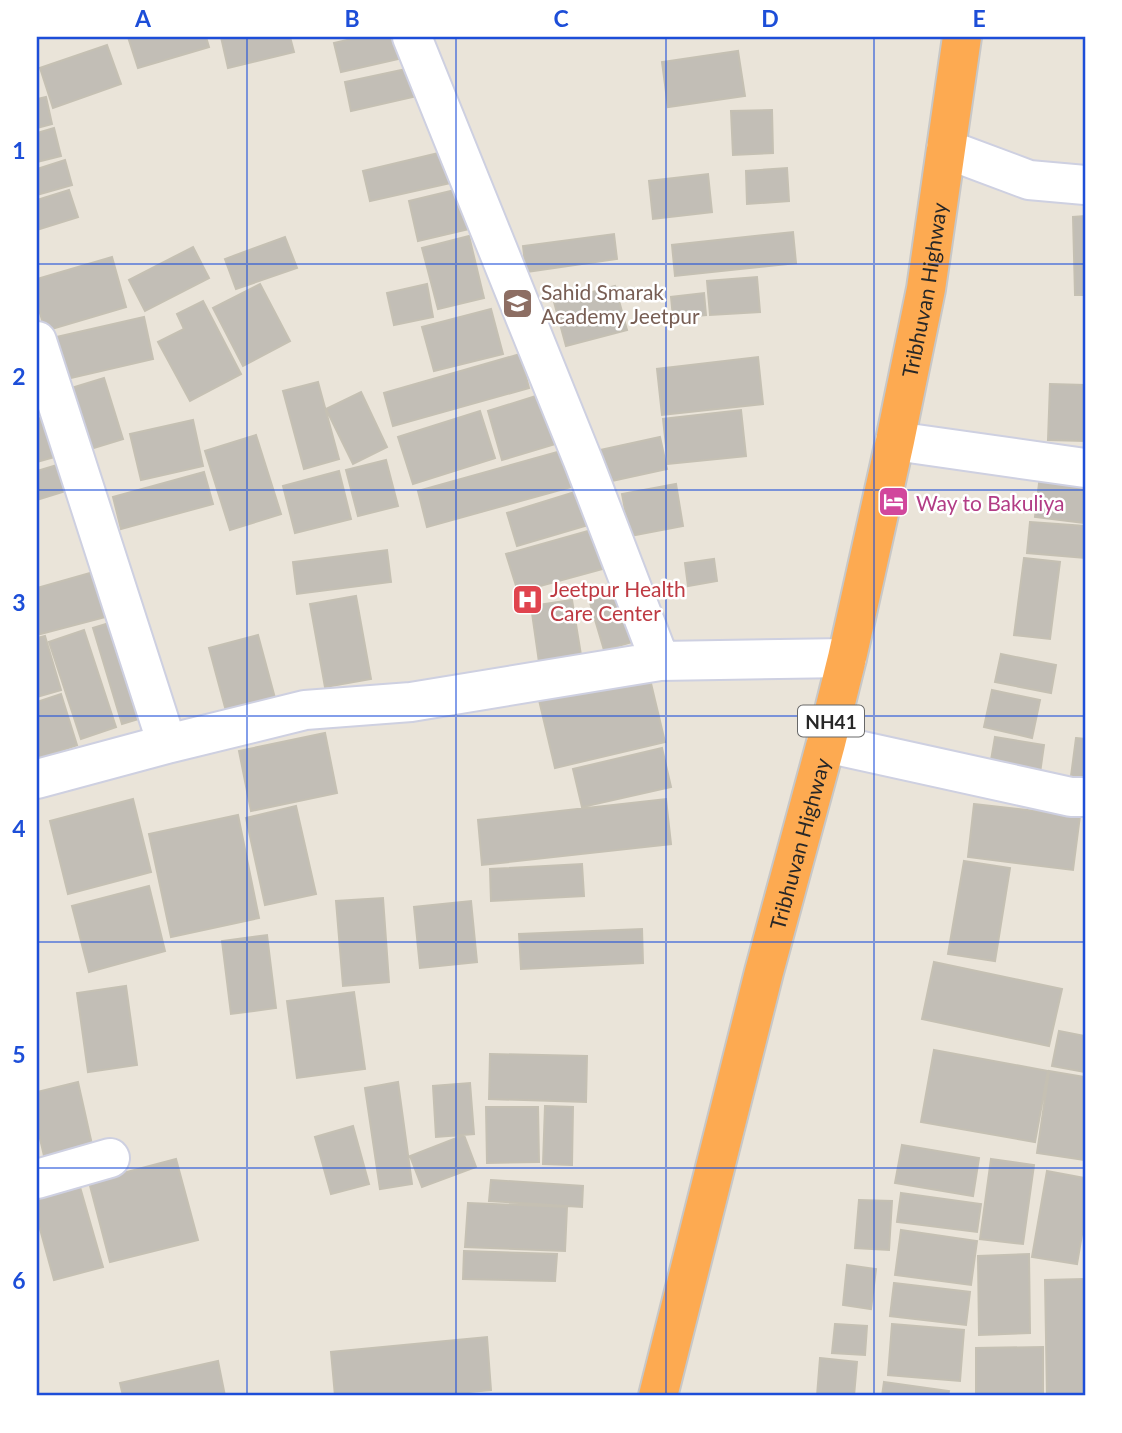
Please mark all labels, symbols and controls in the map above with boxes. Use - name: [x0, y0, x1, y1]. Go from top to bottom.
- text: A: [134, 4, 152, 32]
- text: B: [344, 4, 360, 32]
- text: C: [553, 4, 569, 32]
- text: D: [761, 4, 779, 32]
- text: E: [972, 4, 986, 32]
- text: 1: [12, 136, 26, 164]
- street label: Tribhuvan Highway: [896, 201, 951, 379]
- place label: Sahid Smarak Academy Jeetpur: [541, 279, 700, 328]
- school or university icon: Sahid Smarak Academy Jeetpur: [501, 286, 535, 320]
- text: 2: [12, 362, 26, 390]
- hotel icon: Way to Bakuliya: [876, 485, 910, 519]
- place label: Way to Bakuliya: [916, 490, 1064, 515]
- place label: Jeetpur Health Care Center: [550, 576, 686, 625]
- hospital icon: Jeetpur Health Care Center: [510, 583, 544, 617]
- text: 3: [12, 588, 26, 616]
- road number: NH41: [798, 706, 864, 736]
- street label: Tribhuvan Highway: [764, 755, 834, 932]
- text: 4: [12, 814, 26, 842]
- text: 5: [12, 1040, 26, 1068]
- text: 6: [12, 1266, 26, 1294]

